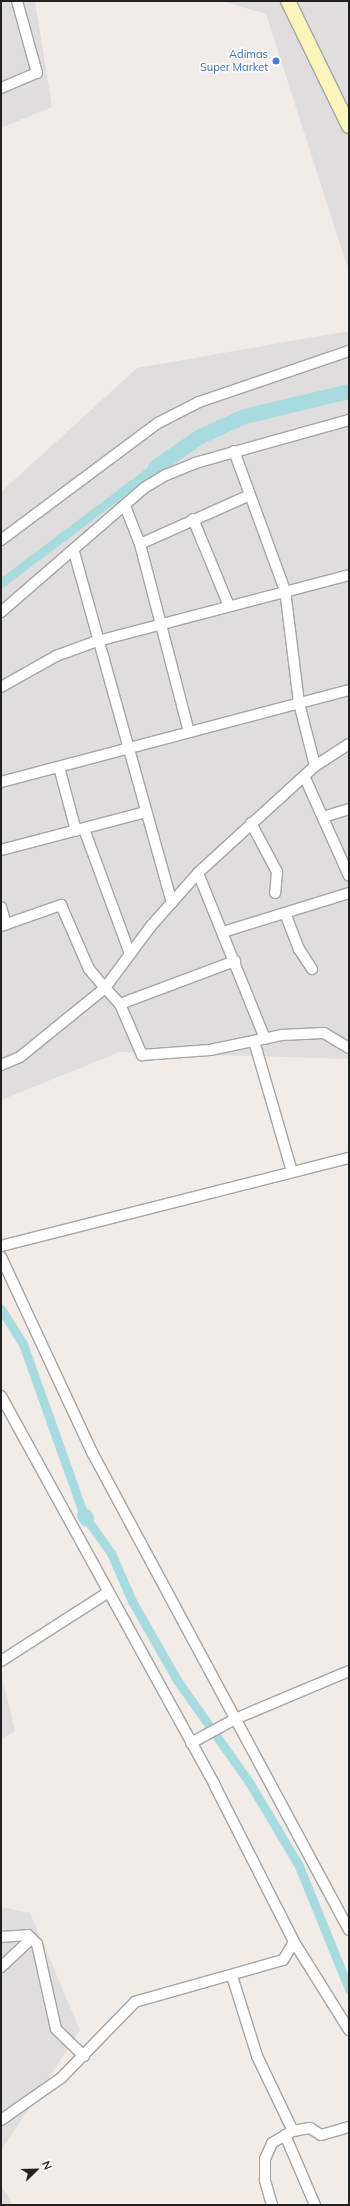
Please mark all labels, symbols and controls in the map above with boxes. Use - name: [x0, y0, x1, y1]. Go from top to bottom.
- place label: Adimas Super Market: [200, 48, 268, 74]
- marker: Adimas Super Market: [271, 56, 281, 66]
- north arrow: [16, 2150, 56, 2190]
- text: N: [39, 2159, 55, 2172]

